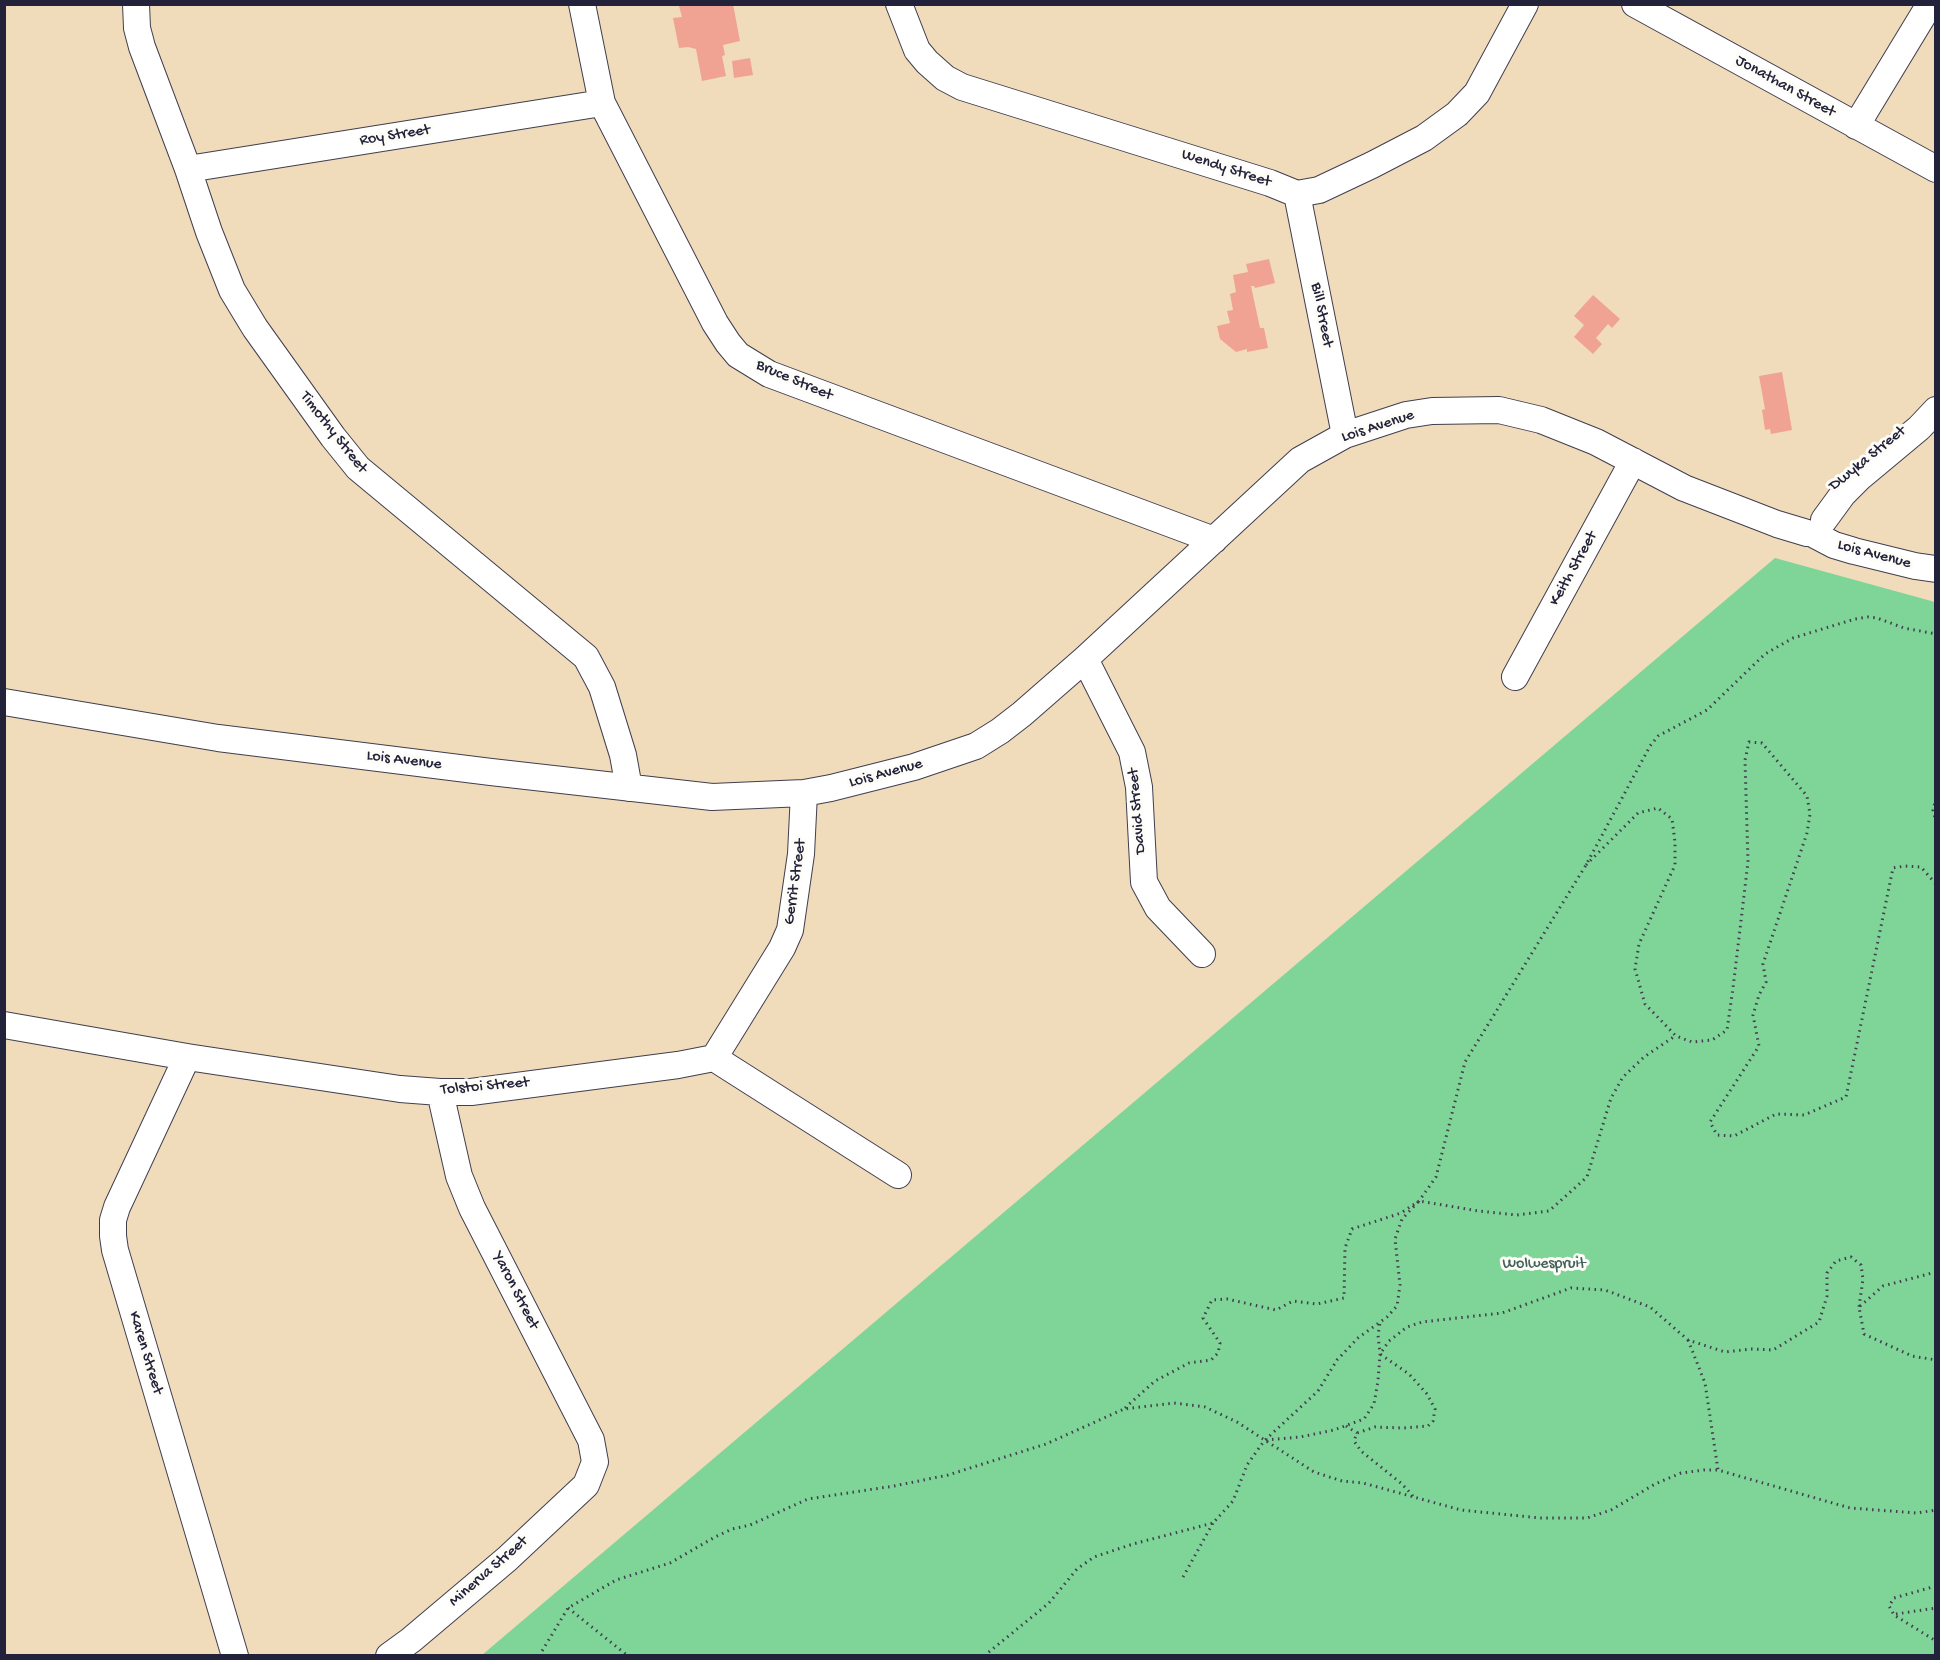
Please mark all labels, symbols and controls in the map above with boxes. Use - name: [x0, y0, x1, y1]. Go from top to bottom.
- street label: Jonathan Street: [1732, 52, 1838, 122]
- street label: Roy Street: [358, 121, 432, 151]
- street label: Wendy Street: [1179, 145, 1273, 193]
- street label: Bill Street: [1305, 281, 1337, 349]
- street label: Bruce Street: [753, 356, 835, 406]
- street label: Timothy Street: [295, 388, 371, 478]
- street label: Lois Avenue: [1339, 406, 1417, 448]
- street label: Dwyka Street: [1826, 422, 1910, 496]
- street label: Keith Street: [1546, 528, 1602, 610]
- street label: Lois Avenue: [1835, 536, 1913, 574]
- street label: Lois Avenue: [365, 747, 443, 775]
- street label: Lois Avenue: [847, 755, 925, 793]
- street label: David Street: [1125, 767, 1151, 855]
- street label: Gerrit Street: [780, 838, 812, 926]
- street label: Tolstoi Street: [440, 1074, 530, 1100]
- street label: Yaron Street: [487, 1249, 543, 1333]
- park label: Wolwespruit: [1502, 1255, 1586, 1275]
- street label: Karen Street: [123, 1309, 167, 1397]
- street label: Minerva Street: [446, 1532, 532, 1612]

